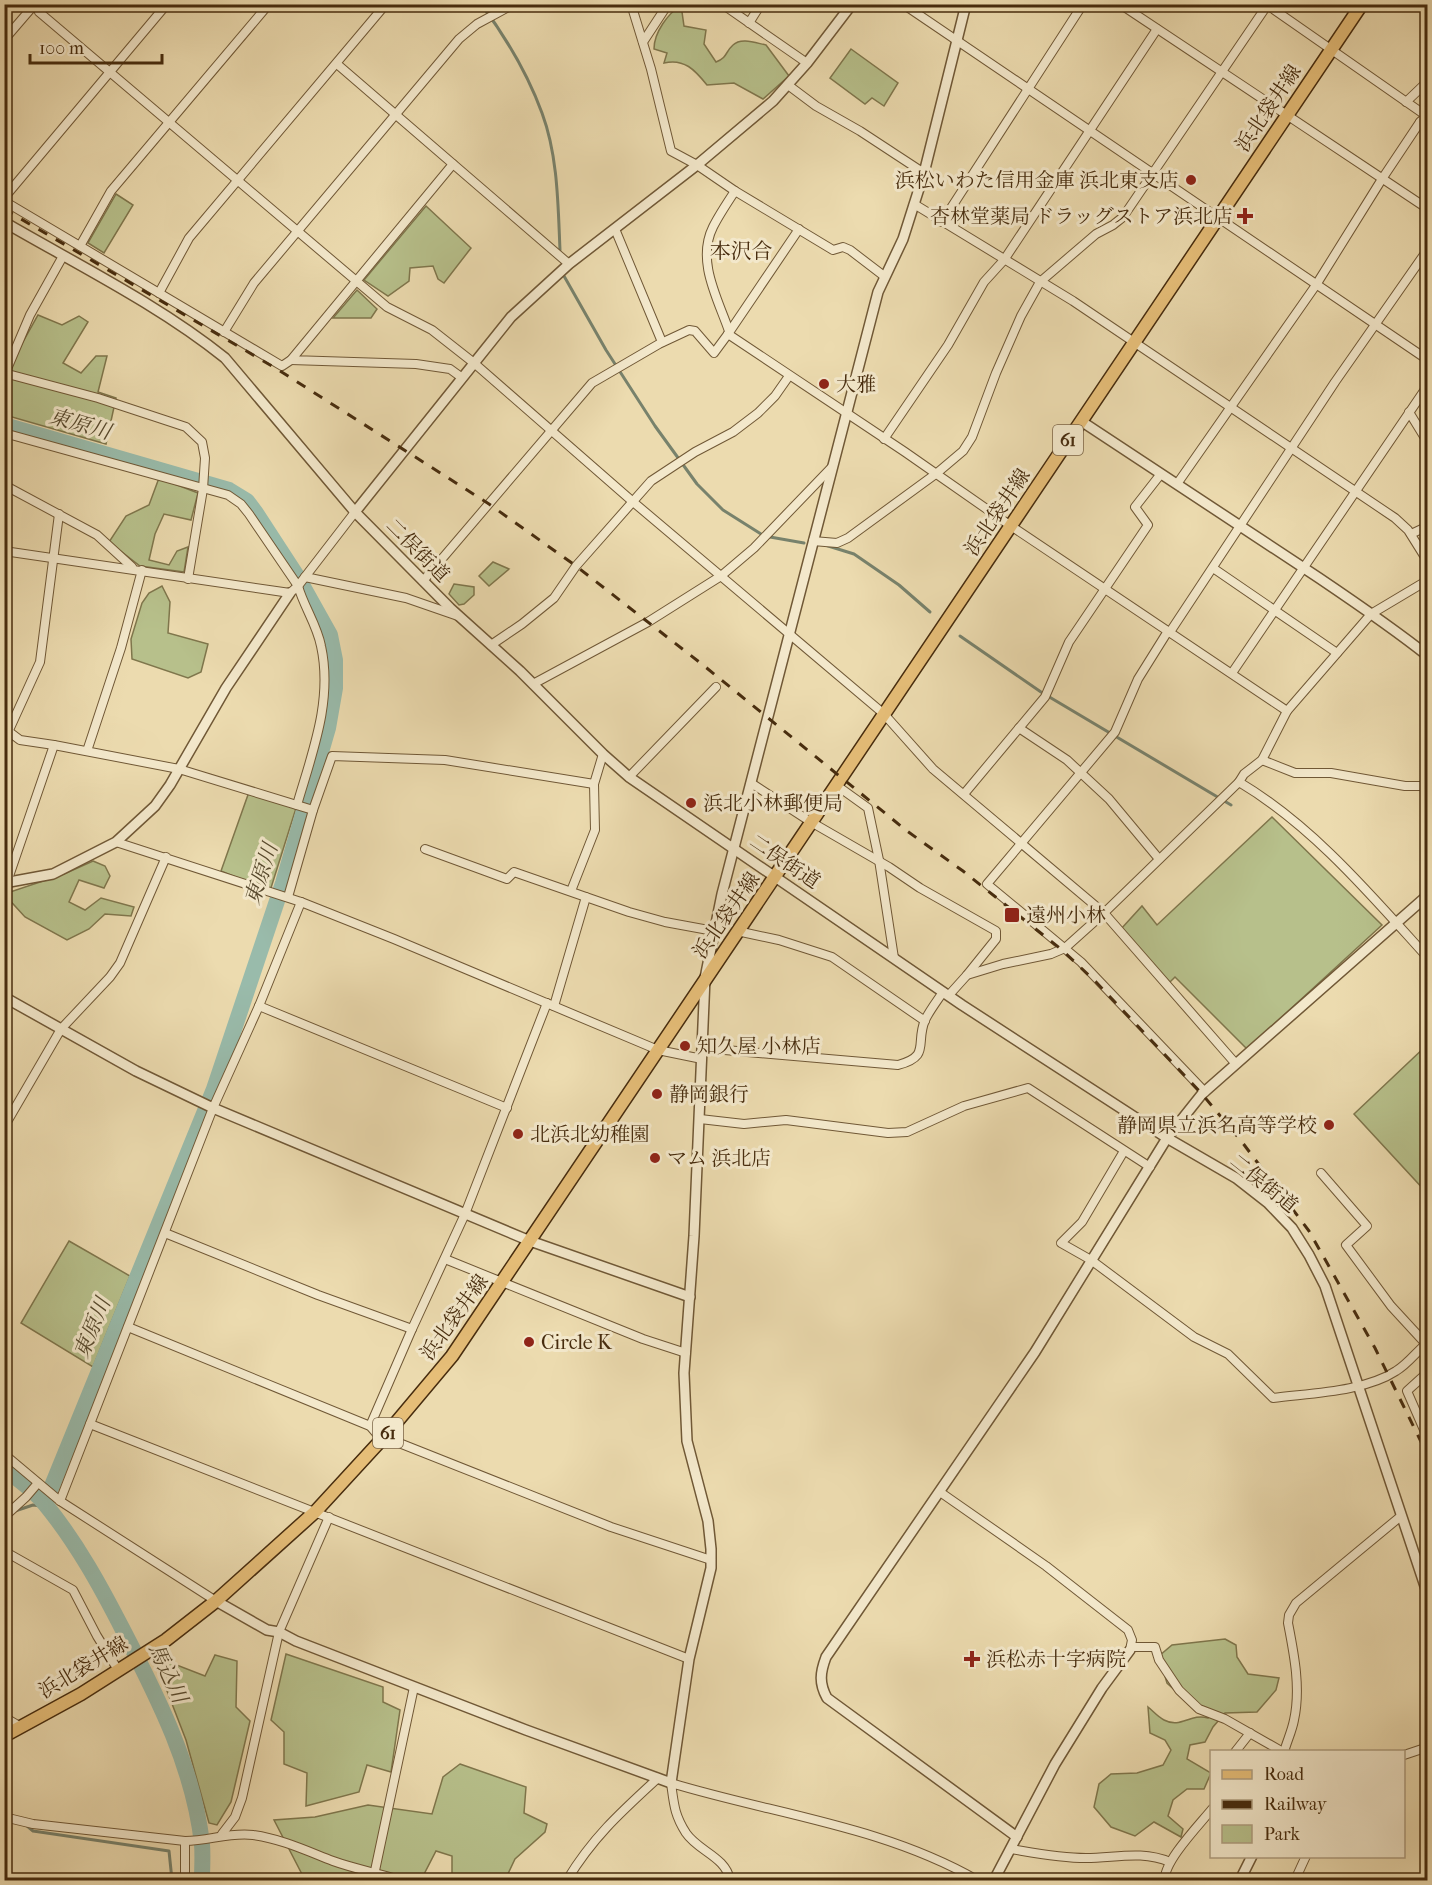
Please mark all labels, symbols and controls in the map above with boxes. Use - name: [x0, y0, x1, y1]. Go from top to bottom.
- scale bar: [30, 27, 162, 65]
- text: 100 m: [39, 38, 84, 59]
- street label: 浜北袋井線: [1231, 60, 1306, 156]
- place label: 浜松いわた信用金庫 浜北東支店: [895, 169, 1179, 192]
- marker: 浜松いわた信用金庫 浜北東支店: [1184, 173, 1198, 187]
- place label: 杏林堂薬局 ドラッグストア浜北店: [930, 205, 1233, 228]
- marker: 杏林堂薬局 ドラッグストア浜北店: [1238, 209, 1252, 223]
- district label: 本沢合: [710, 239, 773, 263]
- place label: 大雅: [836, 373, 876, 396]
- marker: 大雅: [817, 377, 831, 391]
- water label: 東原川: [46, 404, 116, 445]
- road number: 61: [1053, 425, 1083, 455]
- street label: 浜北袋井線: [960, 464, 1035, 560]
- street label: 二俣街道: [381, 514, 454, 587]
- place label: 浜北小林郵便局: [703, 792, 843, 815]
- marker: 浜北小林郵便局: [684, 796, 698, 810]
- street label: 二俣街道: [745, 830, 824, 893]
- water label: 東原川: [240, 838, 283, 908]
- street label: 浜北袋井線: [688, 868, 765, 963]
- place label: 遠州小林: [1026, 904, 1106, 927]
- marker: 遠州小林: [1003, 906, 1021, 924]
- place label: 知久屋 小林店: [697, 1035, 821, 1058]
- marker: 知久屋 小林店: [678, 1039, 692, 1053]
- place label: 静岡銀行: [669, 1083, 749, 1106]
- marker: 静岡銀行: [650, 1087, 664, 1101]
- place label: 静岡県立浜名高等学校: [1117, 1114, 1317, 1137]
- marker: 静岡県立浜名高等学校: [1322, 1118, 1336, 1132]
- place label: 北浜北幼稚園: [530, 1123, 650, 1146]
- marker: 北浜北幼稚園: [511, 1127, 525, 1141]
- place label: マム 浜北店: [667, 1147, 771, 1170]
- street label: 二俣街道: [1225, 1149, 1302, 1217]
- marker: マム 浜北店: [648, 1151, 662, 1165]
- street label: 浜北袋井線: [416, 1270, 493, 1365]
- water label: 東原川: [69, 1292, 116, 1362]
- place label: Circle K: [541, 1331, 613, 1354]
- marker: Circle K: [522, 1335, 536, 1349]
- road number: 61: [373, 1418, 403, 1448]
- street label: 浜北袋井線: [34, 1632, 132, 1703]
- water label: 馬込川: [144, 1639, 193, 1708]
- place label: 浜松赤十字病院: [986, 1648, 1126, 1671]
- marker: 浜松赤十字病院: [963, 1650, 981, 1668]
- legend: [1210, 1750, 1405, 1858]
- text: Road: [1264, 1764, 1304, 1785]
- text: Railway: [1264, 1794, 1328, 1815]
- text: Park: [1264, 1824, 1301, 1845]

